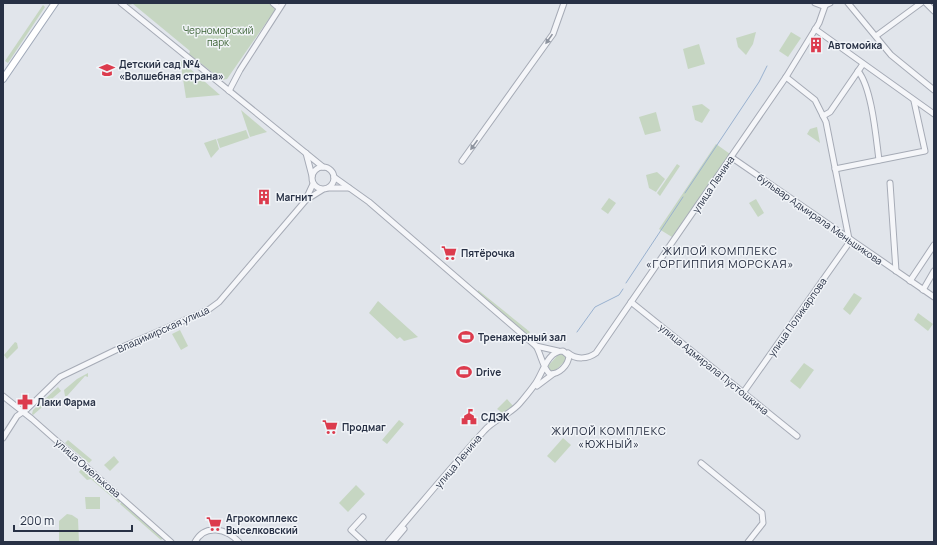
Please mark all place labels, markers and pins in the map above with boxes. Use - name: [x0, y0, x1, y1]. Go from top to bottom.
- building icon: Автомойка: [807, 36, 825, 54]
- place label: Автомойка: [828, 38, 883, 52]
- place label: Детский сад №4 «Волшебная страна»: [119, 57, 224, 83]
- school or university icon: Детский сад №4 «Волшебная страна»: [98, 61, 116, 79]
- building icon: Магнит: [255, 188, 273, 206]
- place label: Магнит: [276, 190, 313, 204]
- supermarket icon: Пятёрочка: [440, 244, 458, 262]
- place label: Пятёрочка: [461, 246, 515, 260]
- sports icon: Тренажерный зал: [457, 328, 475, 346]
- place label: Тренажерный зал: [478, 330, 566, 344]
- sports icon: Drive: [455, 363, 473, 381]
- place label: Drive: [476, 365, 501, 379]
- pharmacy icon: Лаки Фарма: [16, 393, 34, 411]
- place label: Лаки Фарма: [37, 395, 96, 409]
- public building icon: СДЭК: [460, 408, 478, 426]
- place label: СДЭК: [481, 410, 510, 424]
- supermarket icon: Продмаг: [321, 418, 339, 436]
- place label: Продмаг: [342, 420, 386, 434]
- place label: Агрокомплекс Выселковский: [226, 511, 298, 537]
- supermarket icon: Агрокомплекс Выселковский: [205, 515, 223, 533]

